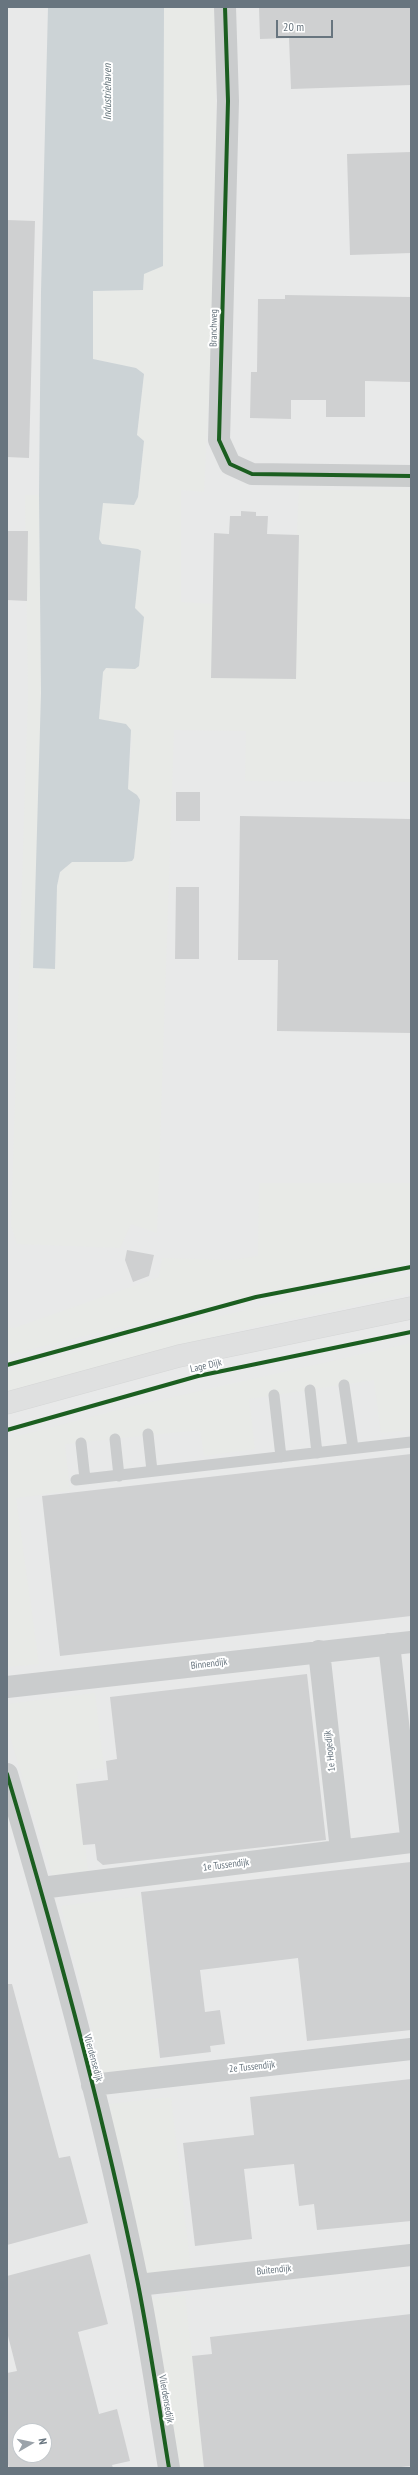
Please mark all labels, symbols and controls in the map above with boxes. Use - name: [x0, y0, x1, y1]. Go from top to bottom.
- scale bar: [278, 12, 335, 38]
- text: 20 m: [283, 19, 304, 34]
- water label: Industriehaven: [101, 64, 115, 120]
- street label: Branchweg: [208, 309, 220, 347]
- street label: Lage Dijk: [189, 1357, 223, 1375]
- street label: Binnendijk: [190, 1656, 228, 1672]
- street label: 1e Hogedijk: [322, 1730, 338, 1772]
- street label: 1e Tussendijk: [202, 1856, 250, 1874]
- street label: Vlierdensedijk: [81, 2033, 105, 2083]
- street label: 2e Tussendijk: [228, 2059, 276, 2075]
- street label: Buitendijk: [256, 2262, 292, 2278]
- street label: Vlierdensedijk: [156, 2374, 176, 2424]
- north arrow: [12, 2423, 52, 2463]
- text: N: [35, 2437, 50, 2445]

